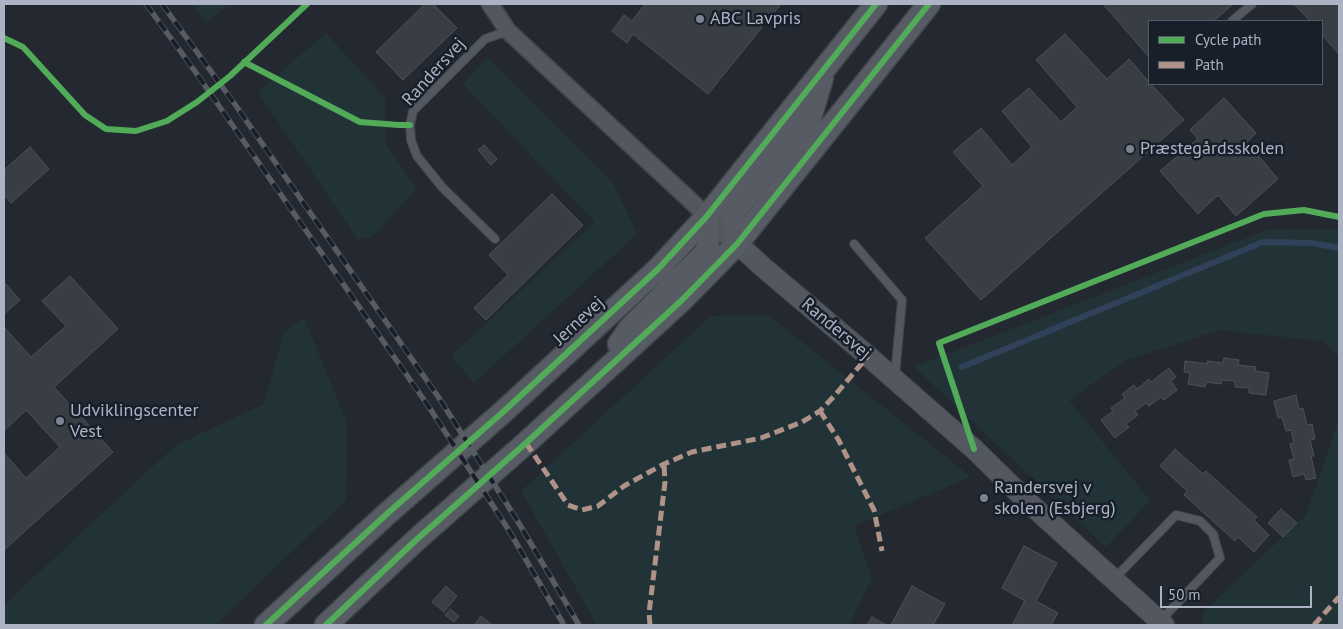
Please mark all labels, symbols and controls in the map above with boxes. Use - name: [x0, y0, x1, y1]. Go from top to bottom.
- place label: ABC Lavpris: [710, 8, 801, 30]
- marker: ABC Lavpris: [694, 13, 706, 25]
- legend: [1148, 20, 1323, 85]
- text: Cycle path: [1195, 30, 1261, 49]
- street label: Randersvej: [398, 33, 470, 111]
- text: Path: [1195, 55, 1224, 74]
- place label: Præstegårdsskolen: [1140, 138, 1284, 160]
- marker: Præstegårdsskolen: [1124, 143, 1136, 155]
- street label: Jernevej: [549, 292, 609, 350]
- street label: Randersvej: [797, 294, 875, 364]
- place label: Udviklingscenter Vest: [70, 400, 199, 442]
- marker: Udviklingscenter Vest: [54, 415, 66, 427]
- place label: Randersvej v skolen (Esbjerg): [994, 477, 1115, 520]
- marker: Randersvej v skolen (Esbjerg): [978, 492, 990, 504]
- scale bar: [1163, 576, 1316, 608]
- text: 50 m: [1168, 585, 1201, 604]

